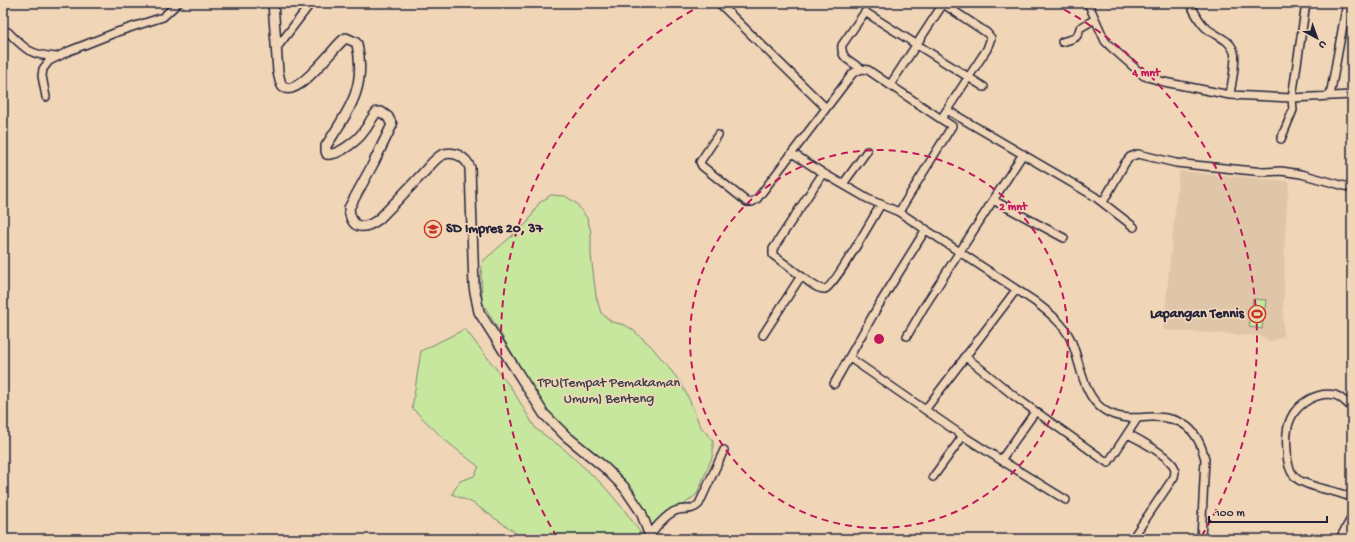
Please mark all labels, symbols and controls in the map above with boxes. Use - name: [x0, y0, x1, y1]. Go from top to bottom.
- north arrow: [1297, 18, 1337, 58]
- text: U: [1315, 37, 1329, 51]
- text: 4 mnt: [1131, 67, 1161, 81]
- text: 2 mnt: [999, 201, 1028, 215]
- school or university icon: SD Impres 20, 37: [423, 219, 443, 239]
- place label: SD Impres 20, 37: [446, 221, 544, 238]
- sports icon: Lapangan Tennis: [1247, 304, 1267, 324]
- place label: Lapangan Tennis: [1150, 306, 1245, 323]
- centre of rings: [872, 332, 886, 346]
- park label: TPU(Tempat Pemakaman Umum) Benteng: [537, 375, 681, 408]
- scale bar: [1209, 498, 1327, 524]
- text: 100 m: [1214, 507, 1245, 521]

